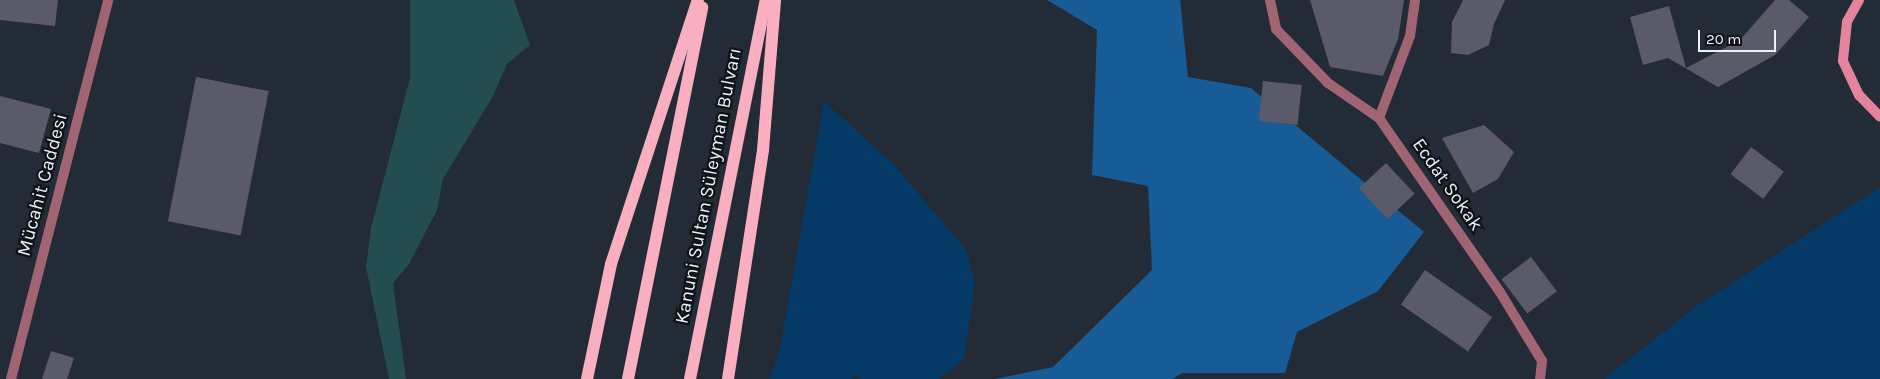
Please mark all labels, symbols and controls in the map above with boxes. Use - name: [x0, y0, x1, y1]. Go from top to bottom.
- scale bar: [1700, 20, 1778, 52]
- text: 20 m: [1706, 30, 1741, 48]
- street label: Kanuni Sultan Süleyman Bulvarı: [671, 46, 747, 326]
- street label: Mücahit Caddesi: [13, 111, 73, 259]
- street label: Ecdat Sokak: [1407, 134, 1487, 236]

